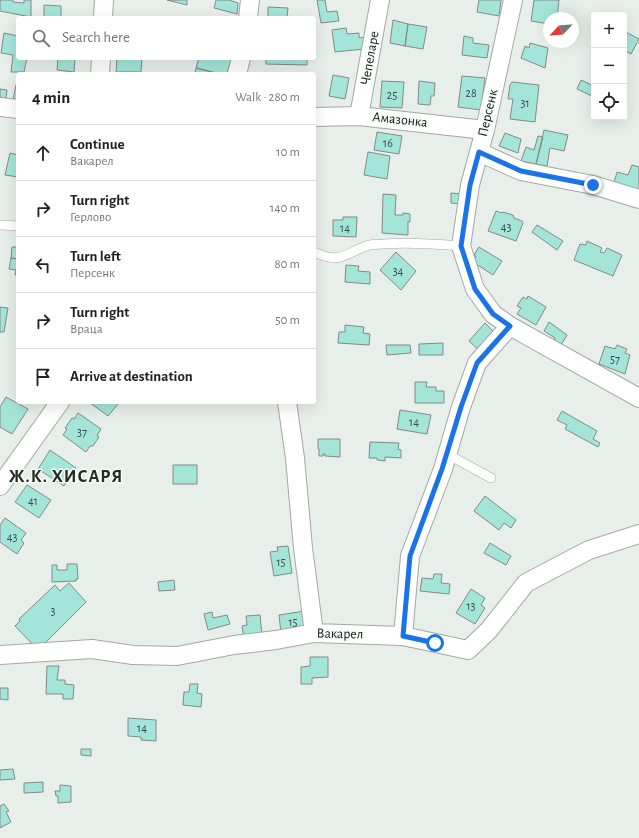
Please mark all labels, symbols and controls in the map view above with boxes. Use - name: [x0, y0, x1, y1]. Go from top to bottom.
- north arrow: [543, 12, 579, 48]
- map controls: [591, 12, 627, 120]
- button: +: [591, 12, 627, 48]
- search box: [16, 16, 316, 60]
- icon: search: [30, 27, 52, 49]
- text: Search here: [62, 30, 130, 45]
- street label: Чепеларе: [358, 30, 382, 86]
- button: −: [591, 48, 627, 84]
- button: locate: [591, 84, 627, 120]
- house number: 28: [465, 87, 477, 99]
- street label: Персенк: [476, 87, 500, 138]
- text: 4 min: [32, 89, 70, 106]
- house number: 25: [387, 89, 397, 101]
- text: Walk · 280 m: [235, 91, 300, 104]
- house number: 31: [520, 97, 530, 109]
- street label: Амазонка: [372, 110, 429, 130]
- text: Continue: [70, 137, 125, 152]
- house number: 16: [383, 137, 393, 149]
- icon: ahead: [32, 142, 54, 164]
- text: 10 m: [276, 146, 300, 159]
- text: Вакарел: [70, 155, 113, 168]
- route end: [584, 176, 602, 194]
- text: Turn right: [70, 193, 129, 208]
- icon: right: [32, 198, 54, 220]
- text: 140 m: [270, 202, 300, 215]
- text: Герлово: [70, 211, 111, 224]
- house number: 43: [501, 221, 511, 233]
- house number: 14: [340, 222, 350, 234]
- text: Turn left: [70, 249, 121, 264]
- icon: left: [32, 254, 54, 276]
- text: 80 m: [274, 258, 300, 271]
- house number: 34: [393, 265, 404, 277]
- text: Персенк: [70, 267, 115, 280]
- text: Turn right: [70, 305, 129, 320]
- icon: right: [32, 310, 54, 332]
- text: 50 m: [275, 314, 300, 327]
- text: Враца: [70, 323, 103, 336]
- house number: 57: [610, 353, 620, 365]
- icon: arrive: [32, 366, 54, 388]
- text: Arrive at destination: [70, 369, 193, 384]
- house number: 14: [409, 416, 419, 428]
- house number: 37: [77, 426, 87, 438]
- district label: Ж.К. ХИСАРЯ: [9, 468, 123, 486]
- house number: 41: [28, 495, 38, 507]
- house number: 43: [7, 531, 17, 543]
- house number: 15: [276, 556, 286, 568]
- house number: 13: [466, 600, 476, 612]
- house number: 3: [51, 605, 56, 617]
- house number: 15: [288, 616, 298, 628]
- street label: Вакарел: [316, 627, 364, 641]
- route start: [426, 634, 444, 652]
- house number: 14: [137, 722, 147, 734]

